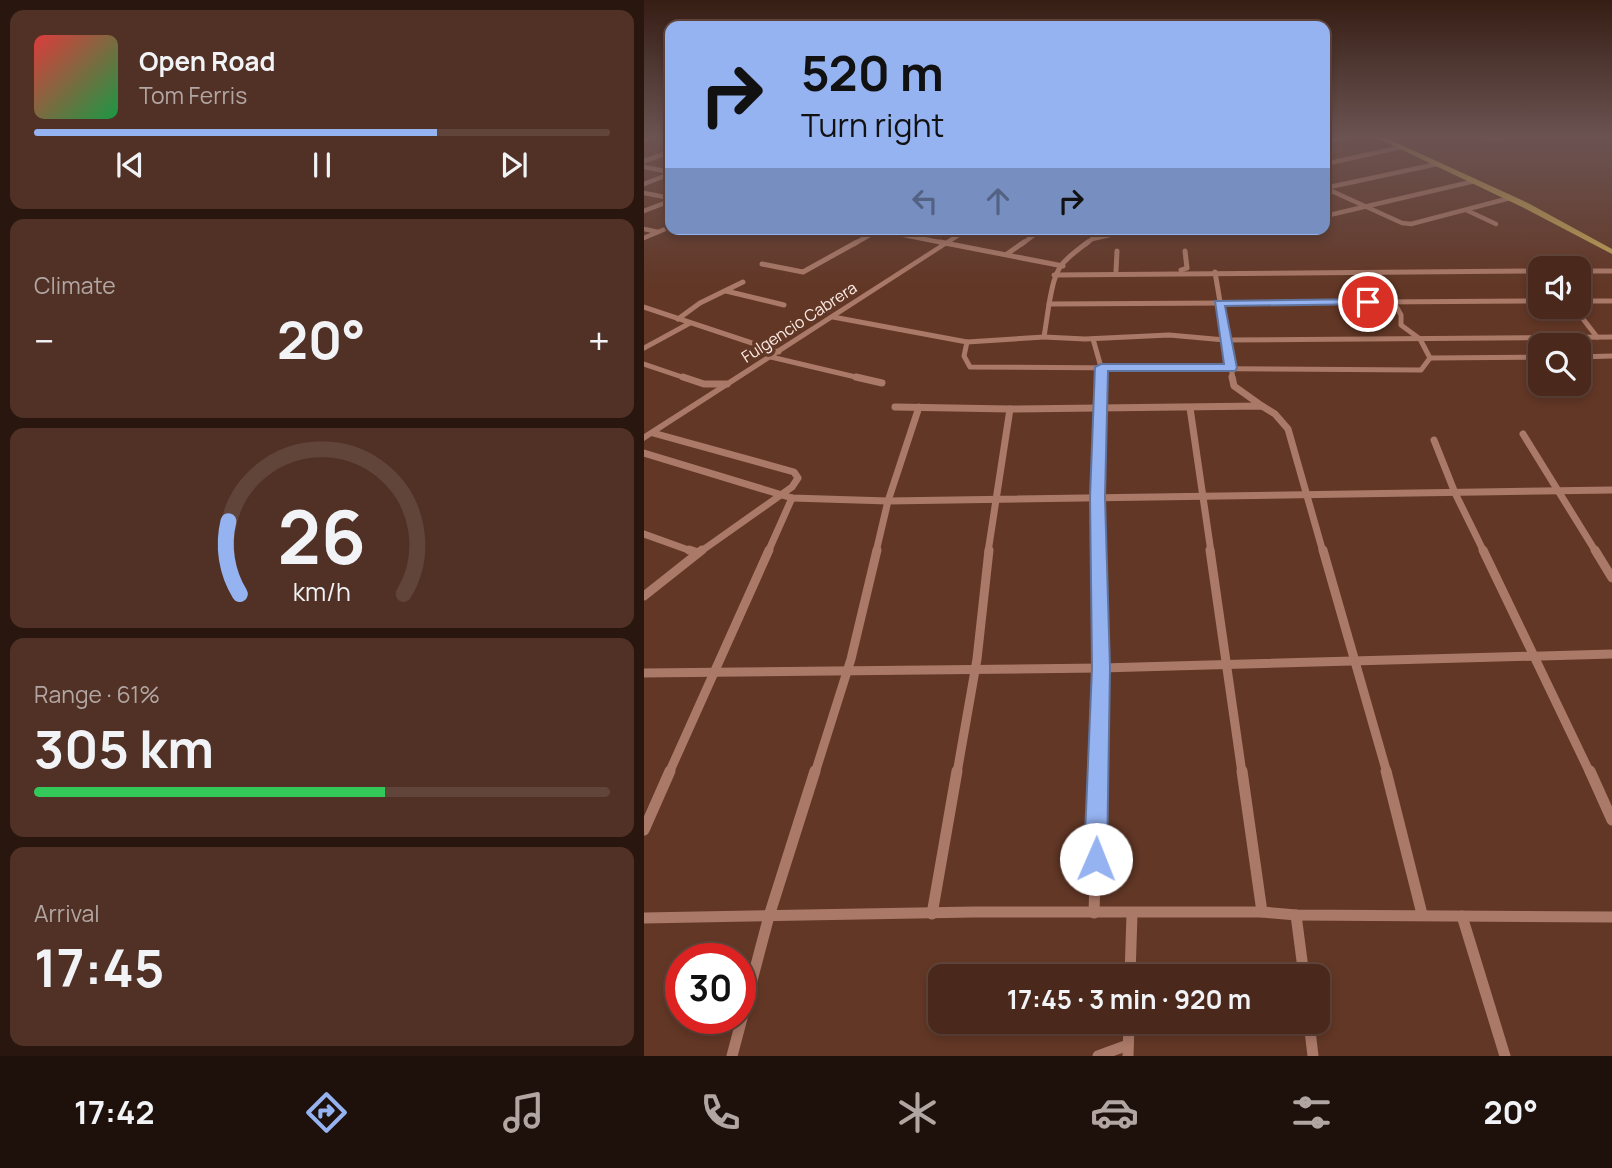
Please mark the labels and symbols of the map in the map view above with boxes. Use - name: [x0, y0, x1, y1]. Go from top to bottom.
- pin: [1338, 272, 1398, 332]
- street label: Fulgencio Cabrera: [737, 276, 861, 368]
- position arrow: [1059, 822, 1133, 896]
- speed limit sign: 30: [665, 943, 756, 1034]

